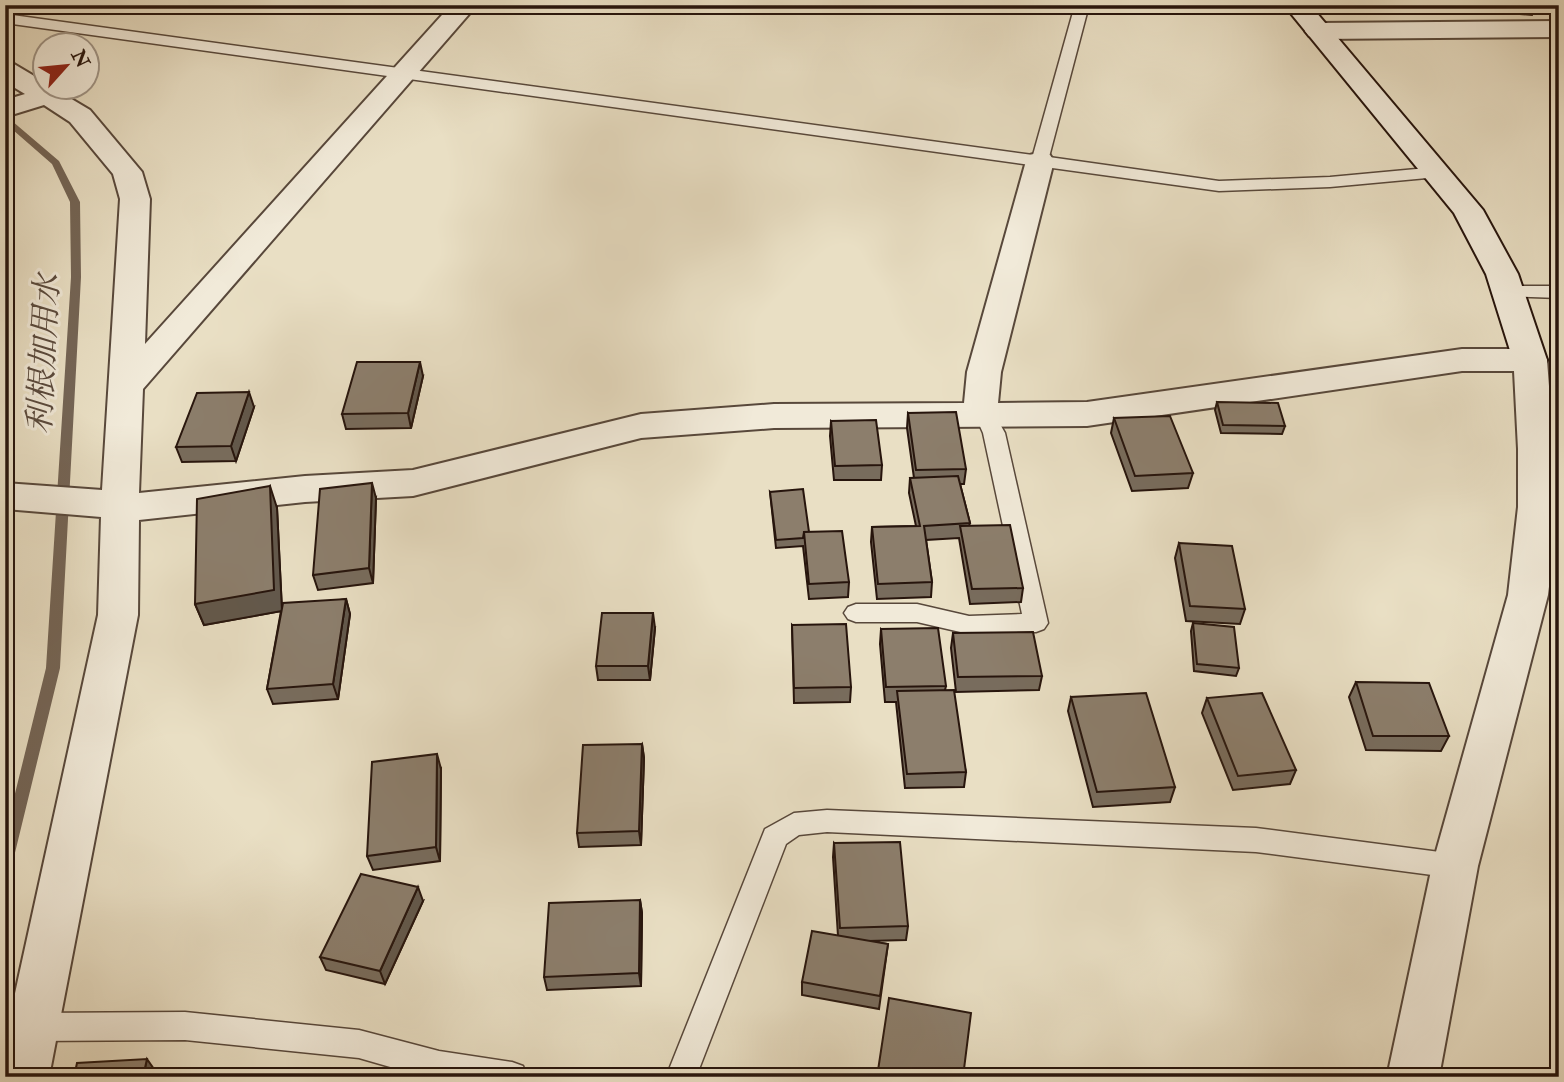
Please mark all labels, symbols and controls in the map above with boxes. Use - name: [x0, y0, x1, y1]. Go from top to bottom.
- north arrow: [32, 32, 102, 102]
- text: N: [65, 45, 95, 73]
- water label: 利根加用水: [20, 270, 68, 435]

